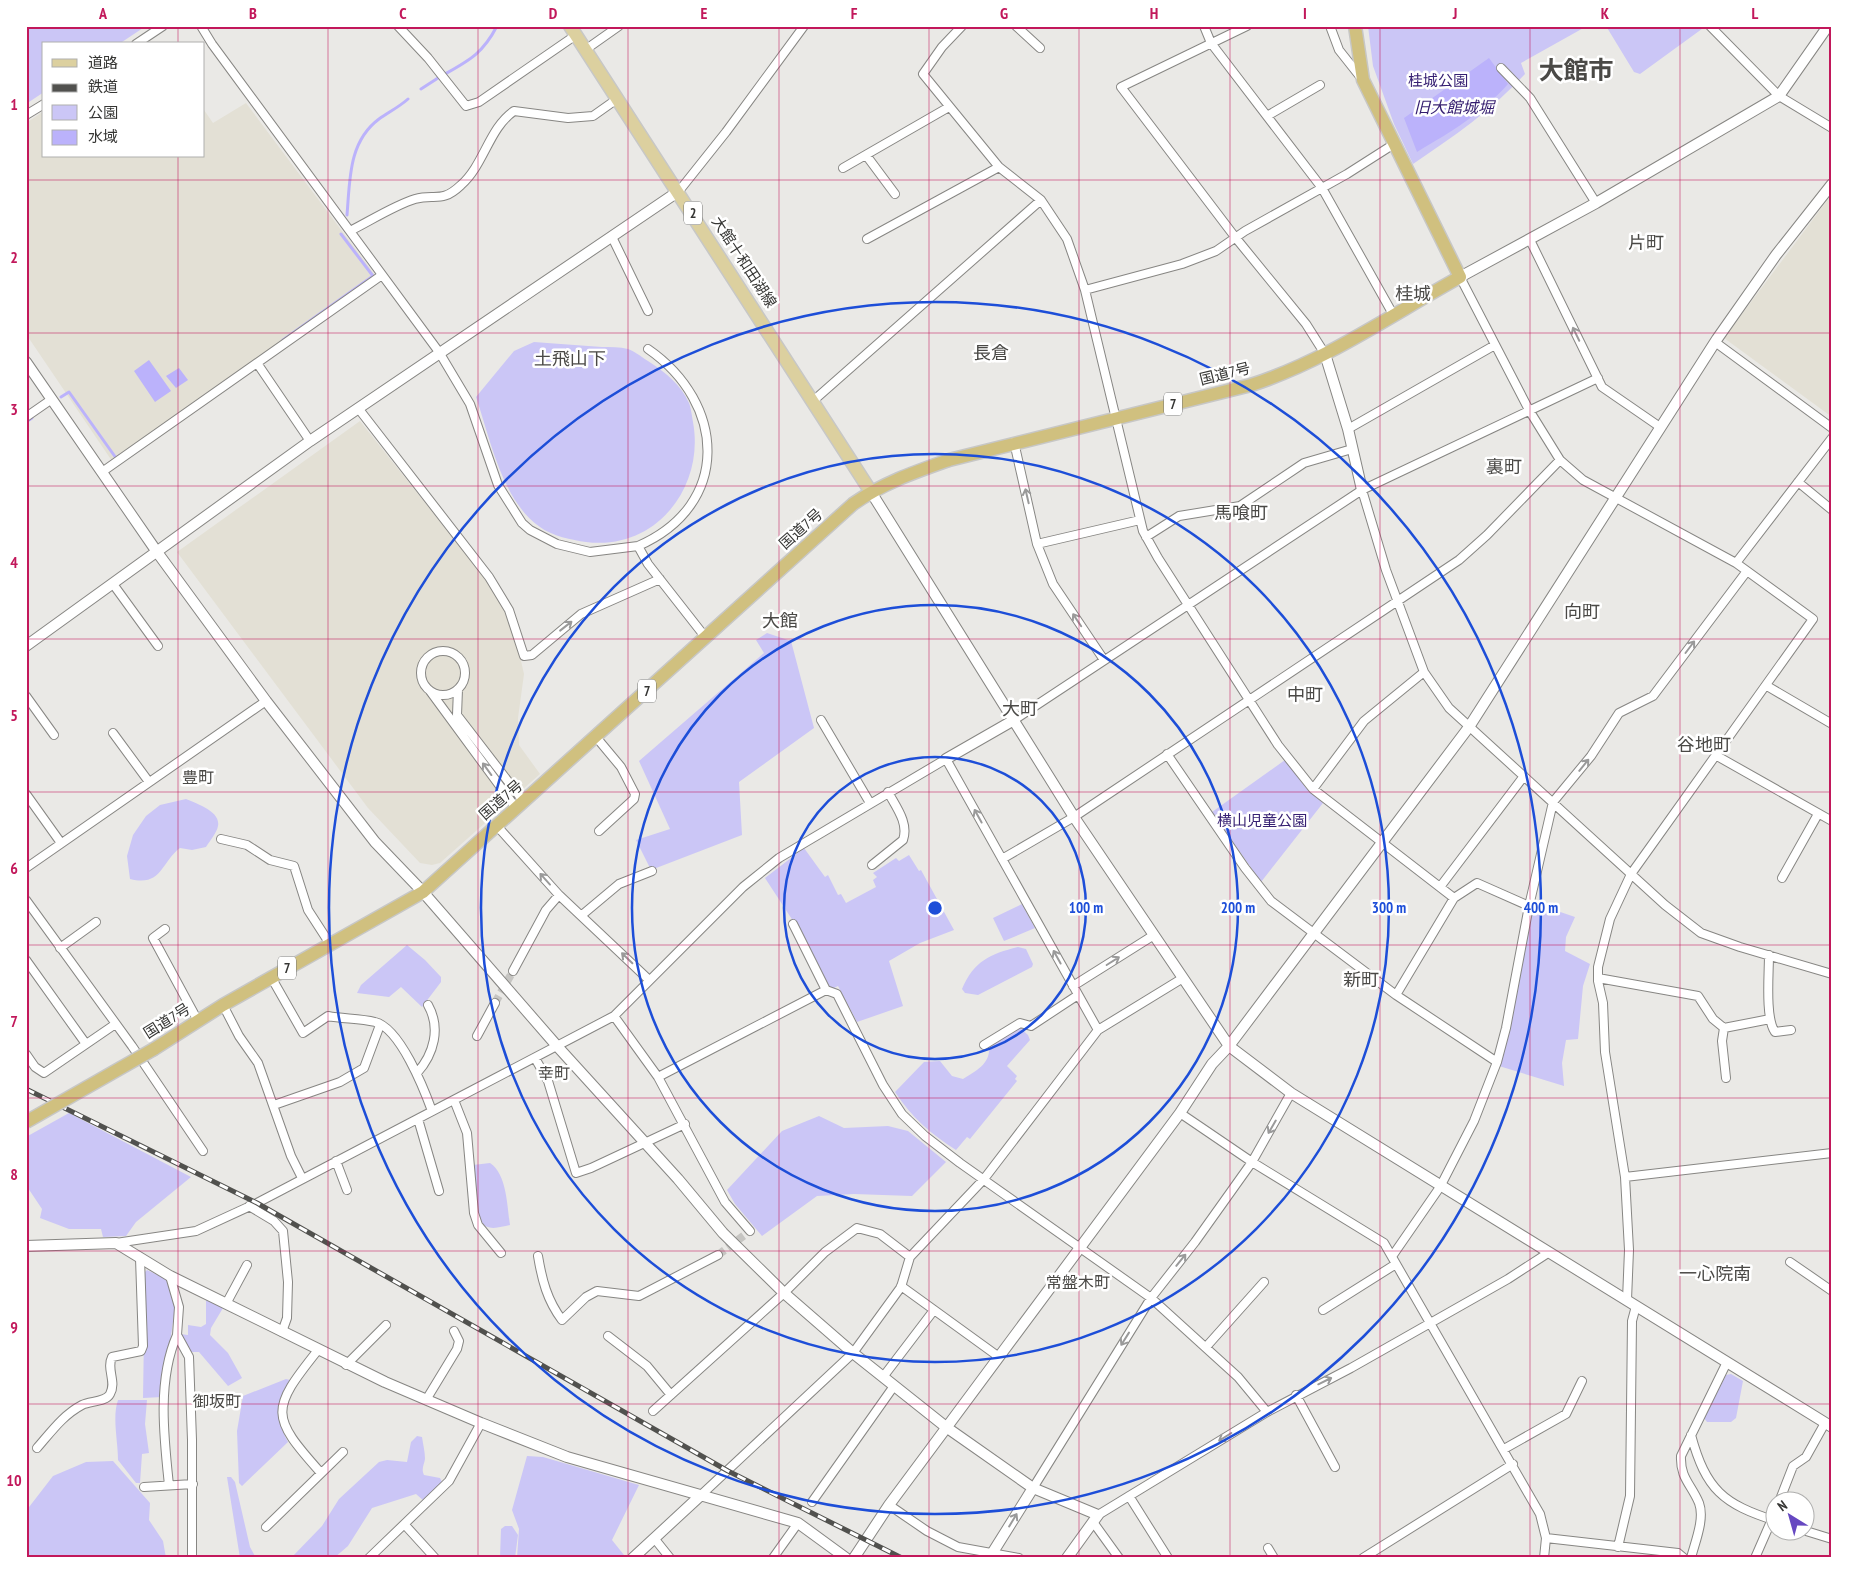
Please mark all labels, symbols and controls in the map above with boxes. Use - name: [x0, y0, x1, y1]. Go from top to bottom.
- text: A: [98, 3, 108, 23]
- text: B: [249, 3, 257, 23]
- text: C: [399, 3, 407, 23]
- text: D: [549, 3, 558, 23]
- text: E: [701, 3, 708, 23]
- text: F: [851, 3, 858, 23]
- text: G: [1000, 3, 1008, 23]
- text: H: [1150, 3, 1158, 23]
- text: I: [1303, 3, 1307, 23]
- text: J: [1452, 3, 1457, 23]
- text: K: [1601, 3, 1610, 23]
- text: L: [1752, 3, 1759, 23]
- legend: [42, 42, 205, 158]
- text: 道路: [88, 53, 118, 72]
- district label: 大館市: [1538, 54, 1614, 86]
- park label: 桂城公園: [1408, 71, 1468, 90]
- text: 鉄道: [88, 77, 118, 96]
- text: 1: [10, 94, 18, 114]
- water label: 旧大館城堀: [1414, 97, 1497, 117]
- text: 公園: [88, 103, 118, 122]
- text: 水域: [88, 127, 118, 146]
- road number: 2: [684, 202, 702, 224]
- street label: 大館十和田湖線: [708, 213, 781, 311]
- district label: 片町: [1628, 231, 1664, 254]
- text: 2: [10, 247, 18, 267]
- district label: 桂城: [1395, 282, 1431, 305]
- one-way arrow: [1571, 327, 1581, 342]
- district label: 長倉: [973, 341, 1009, 364]
- district label: 土飛山下: [534, 347, 606, 370]
- street label: 国道7号: [1197, 358, 1252, 389]
- road number: 7: [1164, 392, 1182, 416]
- text: 3: [10, 399, 18, 419]
- district label: 裏町: [1486, 455, 1522, 478]
- one-way arrow: [1022, 489, 1031, 505]
- district label: 馬喰町: [1214, 501, 1268, 524]
- street label: 国道7号: [775, 504, 826, 553]
- text: 4: [10, 552, 18, 572]
- district label: 向町: [1564, 600, 1600, 623]
- district label: 大館: [762, 609, 798, 632]
- one-way arrow: [1072, 613, 1082, 627]
- one-way arrow: [559, 620, 572, 631]
- one-way arrow: [1685, 641, 1696, 654]
- road number: 7: [638, 679, 656, 702]
- district label: 中町: [1287, 683, 1323, 706]
- district label: 大町: [1002, 697, 1038, 720]
- text: 5: [10, 705, 18, 725]
- district label: 谷地町: [1677, 733, 1731, 756]
- one-way arrow: [1579, 758, 1590, 771]
- one-way arrow: [482, 762, 492, 776]
- district label: 豊町: [182, 767, 214, 787]
- street label: 国道7号: [475, 775, 526, 824]
- one-way arrow: [972, 809, 982, 823]
- park label: 横山児童公園: [1217, 811, 1307, 830]
- text: 6: [10, 858, 18, 878]
- one-way arrow: [539, 873, 550, 886]
- text: 100 m: [1069, 898, 1103, 917]
- text: 200 m: [1221, 898, 1255, 917]
- text: 300 m: [1372, 898, 1406, 917]
- text: 400 m: [1524, 898, 1558, 917]
- centre of rings: [926, 899, 944, 917]
- one-way arrow: [1052, 950, 1062, 965]
- one-way arrow: [620, 952, 633, 964]
- one-way arrow: [1106, 955, 1120, 965]
- road number: 7: [278, 956, 296, 980]
- district label: 新町: [1343, 968, 1379, 991]
- street label: 国道7号: [140, 999, 194, 1042]
- text: 7: [10, 1011, 18, 1031]
- district label: 幸町: [538, 1063, 570, 1083]
- one-way arrow: [1266, 1120, 1276, 1134]
- text: 8: [10, 1164, 18, 1184]
- one-way arrow: [1175, 1253, 1186, 1266]
- district label: 一心院南: [1679, 1262, 1751, 1285]
- district label: 常盤木町: [1046, 1272, 1110, 1292]
- text: 9: [10, 1317, 18, 1337]
- one-way arrow: [1119, 1332, 1130, 1346]
- one-way arrow: [1317, 1375, 1332, 1385]
- district label: 御坂町: [193, 1391, 241, 1411]
- one-way arrow: [1219, 1432, 1233, 1442]
- text: 10: [6, 1470, 22, 1490]
- north arrow: [1766, 1492, 1816, 1542]
- text: N: [1774, 1496, 1791, 1515]
- one-way arrow: [1009, 1514, 1019, 1528]

